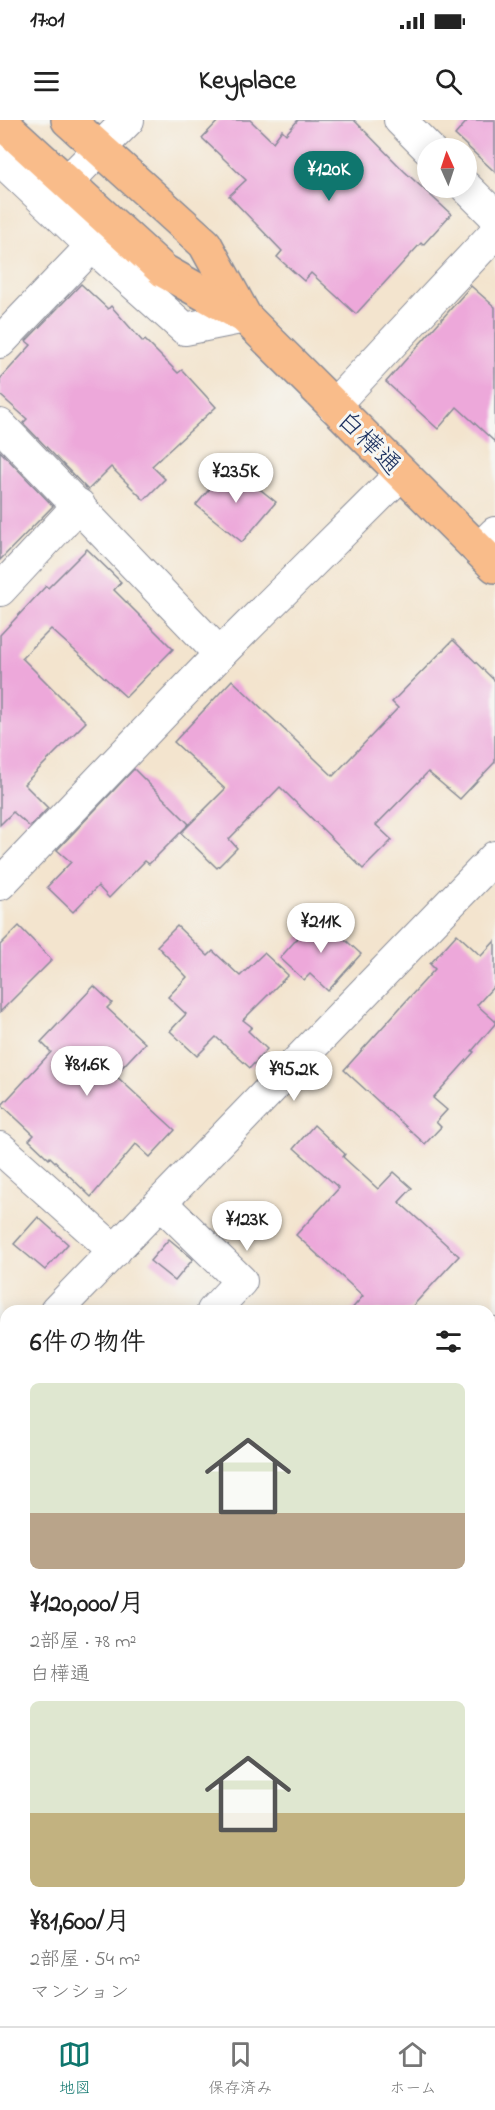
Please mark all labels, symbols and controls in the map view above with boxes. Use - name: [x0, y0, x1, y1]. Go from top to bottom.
- text: 17:01: [30, 5, 64, 37]
- text: Keyplace: [199, 62, 296, 101]
- icon: menu: [30, 65, 63, 98]
- icon: search: [432, 65, 465, 98]
- north arrow: [417, 138, 477, 198]
- map controls: [417, 138, 477, 198]
- pin: ¥120K: [287, 151, 371, 202]
- text: ¥120K: [308, 156, 350, 185]
- street label: 白樺通: [327, 403, 409, 485]
- pin: ¥235K: [194, 453, 278, 504]
- text: ¥235K: [212, 458, 260, 487]
- pin: ¥211K: [279, 903, 363, 954]
- text: ¥211K: [301, 908, 341, 937]
- pin: ¥81.6K: [38, 1046, 136, 1097]
- text: ¥81.6K: [65, 1051, 109, 1080]
- pin: ¥95.2K: [245, 1051, 343, 1102]
- text: ¥95.2K: [270, 1056, 318, 1085]
- pin: ¥123K: [205, 1201, 289, 1252]
- text: ¥123K: [226, 1206, 268, 1235]
- text: 6件の物件: [30, 1325, 145, 1363]
- icon: filters: [432, 1325, 465, 1358]
- icon: home: [194, 1422, 302, 1530]
- text: ¥120,000/月: [30, 1586, 145, 1624]
- text: 2部屋 · 78 m²: [30, 1628, 136, 1657]
- text: 白樺通: [30, 1661, 90, 1690]
- icon: home: [194, 1740, 302, 1848]
- text: ¥81,600/月: [30, 1904, 131, 1942]
- text: 2部屋 · 54 m²: [30, 1946, 140, 1975]
- text: マンション: [30, 1979, 129, 2008]
- tab: 地図: [58, 2038, 91, 2101]
- tab: 保存済み: [208, 2038, 272, 2101]
- tab: ホーム: [389, 2038, 437, 2101]

